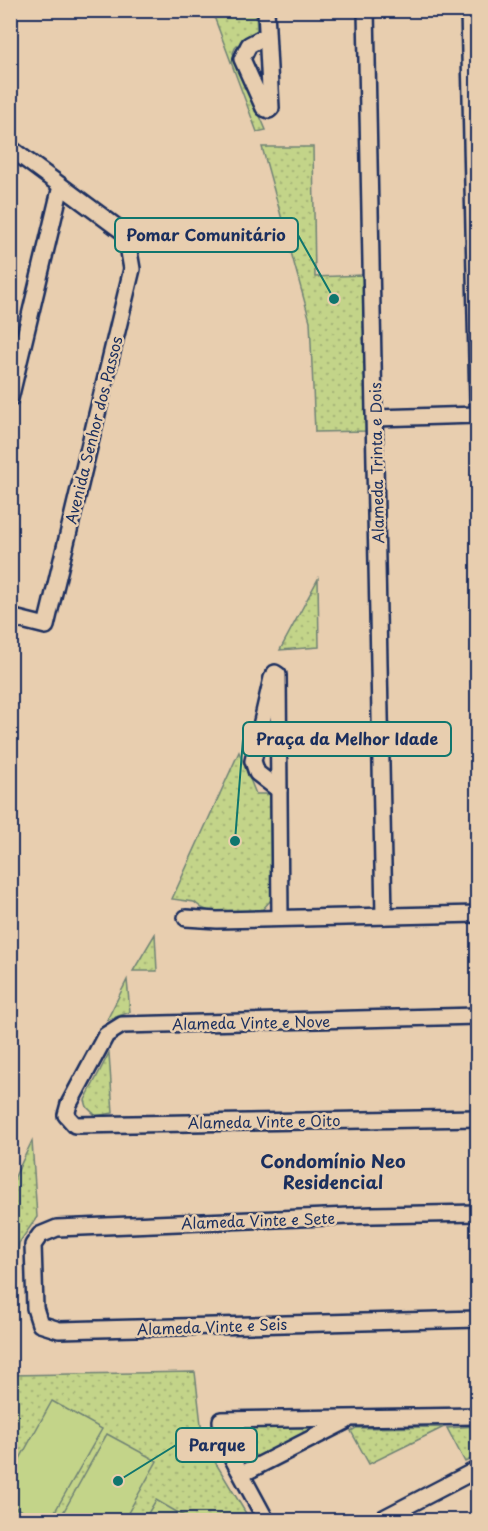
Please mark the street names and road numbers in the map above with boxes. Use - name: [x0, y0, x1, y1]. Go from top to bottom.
- street label: Avenida Senhor dos Passos: [59, 334, 127, 526]
- street label: Alameda Trinta e Dois: [363, 382, 389, 544]
- street label: Alameda Vinte e Nove: [172, 1009, 330, 1035]
- street label: Alameda Vinte e Oito: [187, 1108, 341, 1134]
- street label: Alameda Vinte e Sete: [181, 1206, 336, 1234]
- street label: Alameda Vinte e Seis: [136, 1312, 288, 1340]

